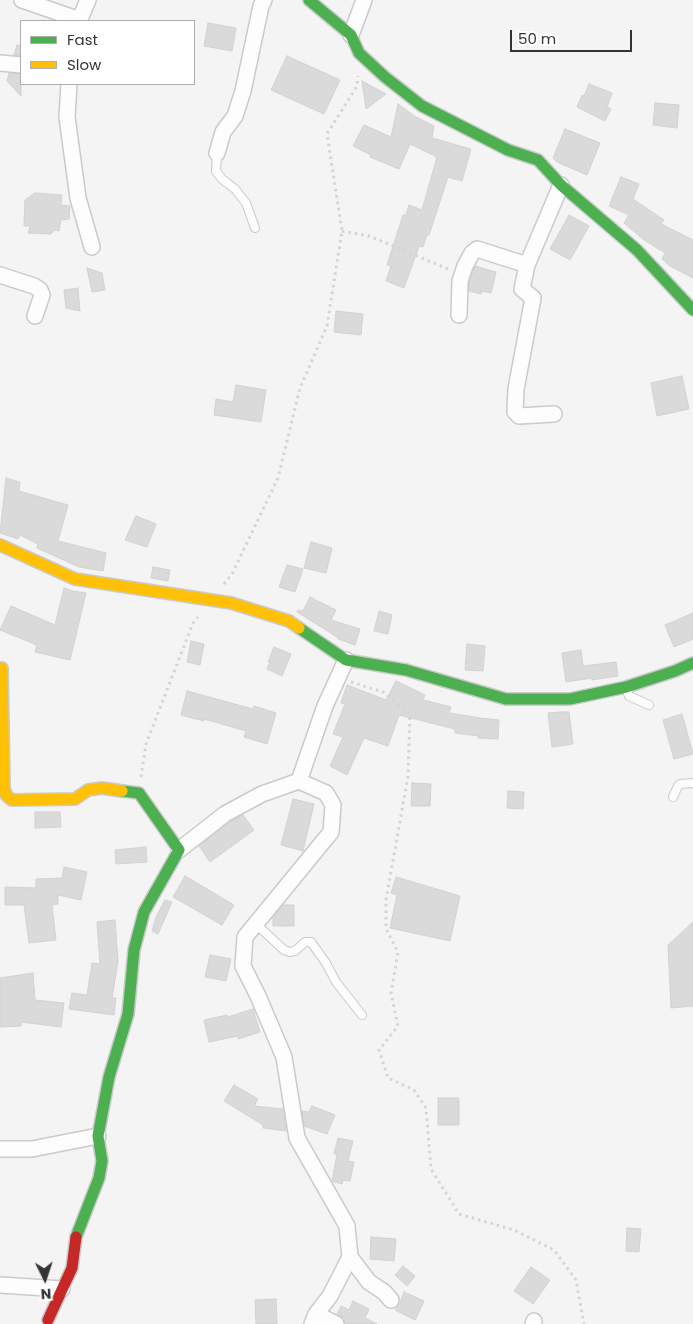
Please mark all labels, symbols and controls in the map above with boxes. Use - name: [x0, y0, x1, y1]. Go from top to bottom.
- legend: [20, 20, 195, 85]
- scale bar: [513, 20, 636, 52]
- text: 50 m: [518, 28, 556, 49]
- text: Fast: [67, 29, 98, 50]
- text: Slow: [67, 54, 101, 75]
- north arrow: [20, 1254, 70, 1304]
- text: N: [40, 1284, 52, 1304]

